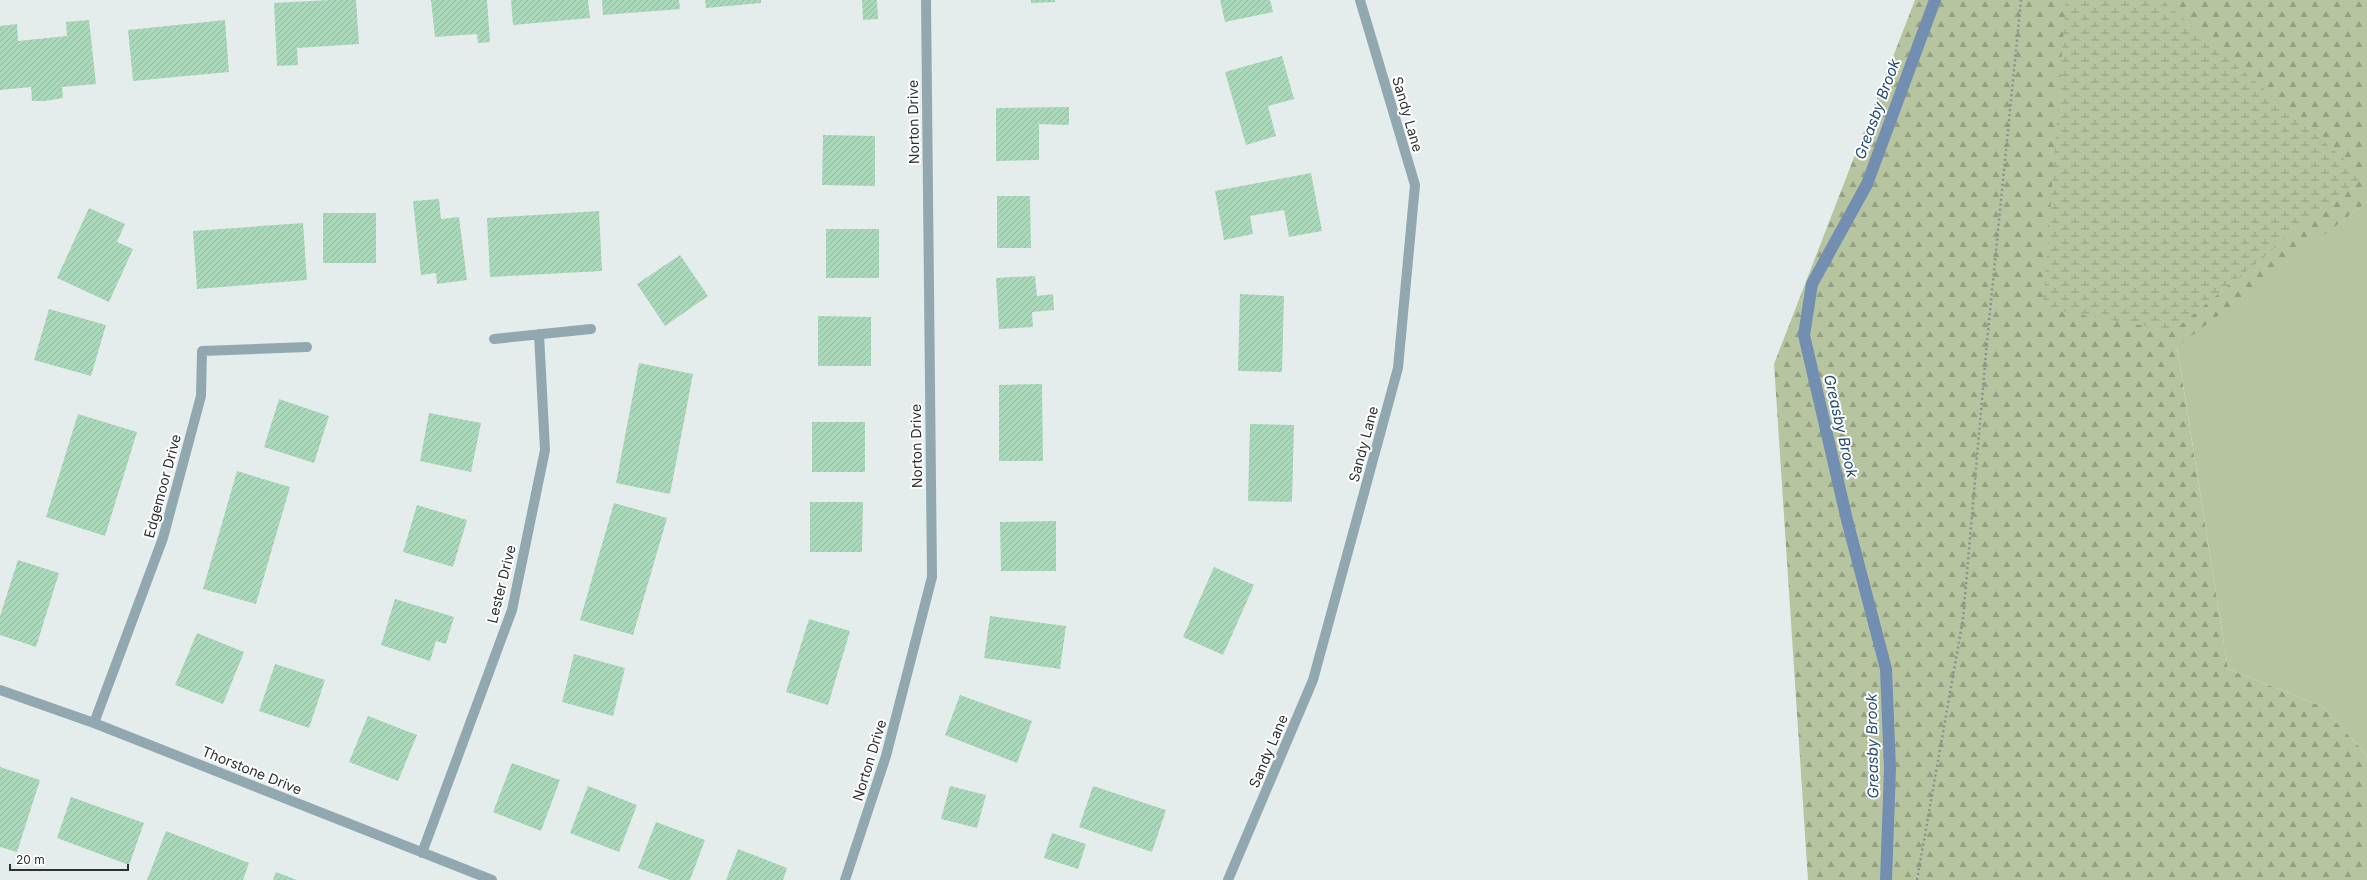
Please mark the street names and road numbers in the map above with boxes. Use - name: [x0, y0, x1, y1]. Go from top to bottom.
- street label: Sandy Lane: [1389, 74, 1427, 154]
- street label: Norton Drive: [904, 80, 922, 164]
- street label: Norton Drive: [907, 404, 925, 488]
- street label: Sandy Lane: [1345, 404, 1381, 484]
- street label: Edgemoor Drive: [140, 432, 184, 540]
- street label: Lester Drive: [483, 543, 519, 625]
- street label: Sandy Lane: [1245, 712, 1291, 790]
- street label: Norton Drive: [849, 717, 889, 803]
- street label: Thorstone Drive: [200, 742, 304, 798]

